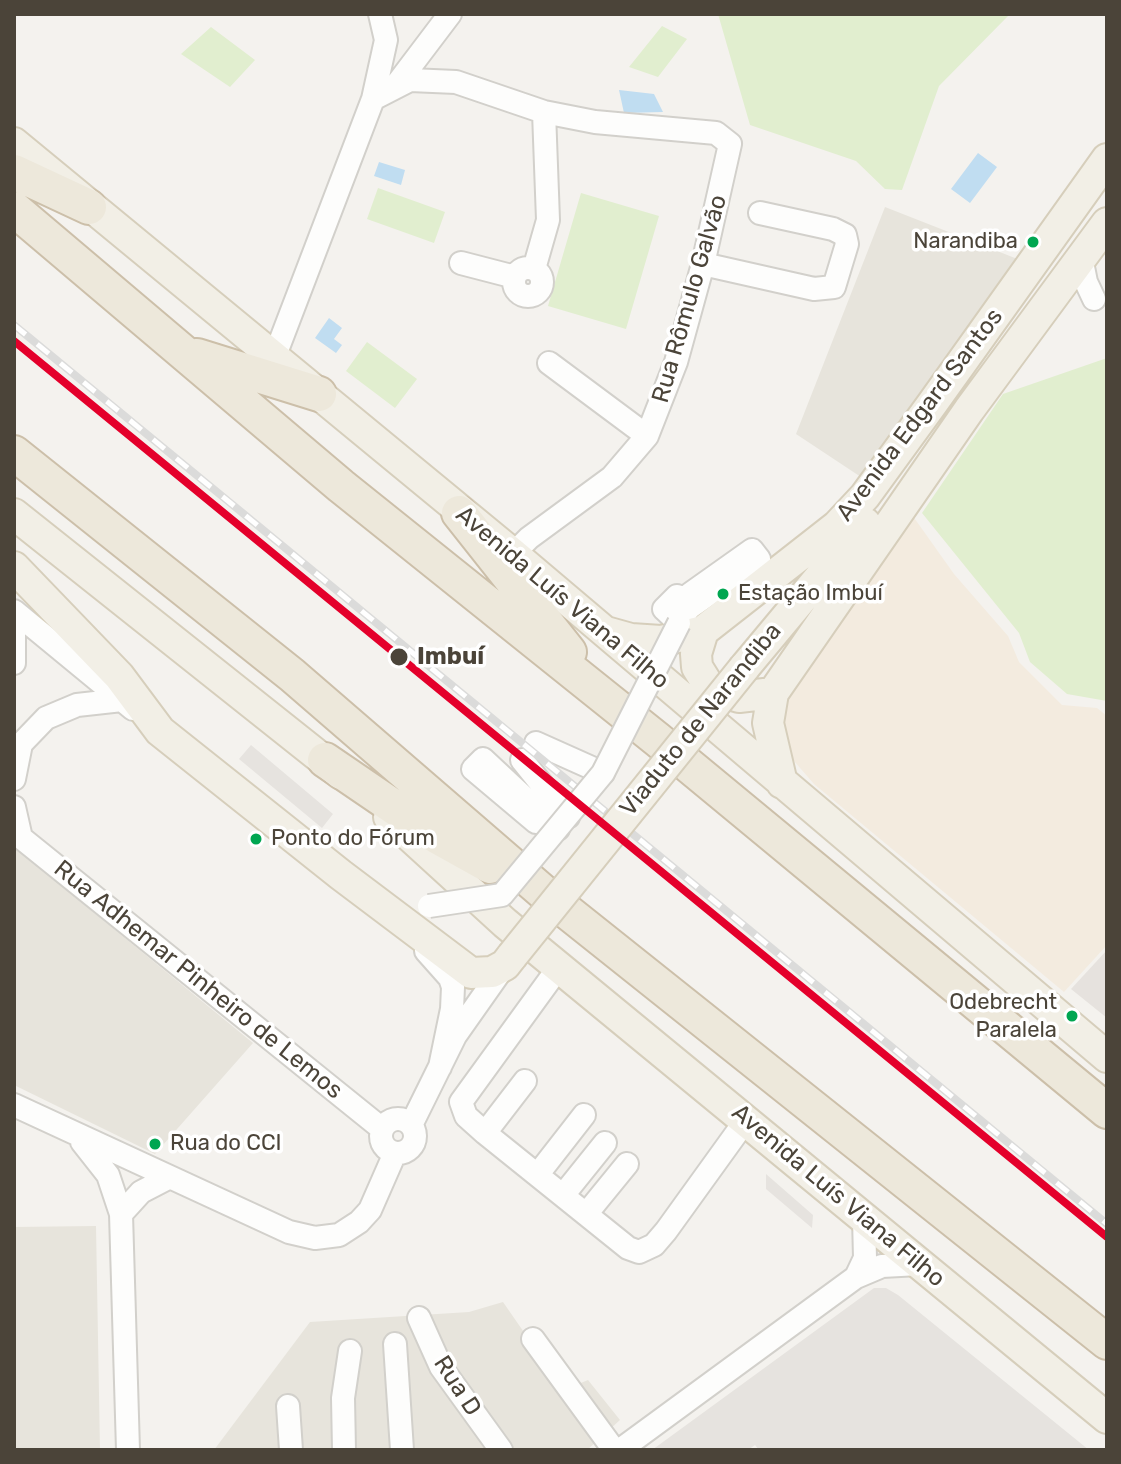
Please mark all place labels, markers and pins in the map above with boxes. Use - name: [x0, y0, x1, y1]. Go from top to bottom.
- place label: Narandiba: [913, 229, 1018, 255]
- marker: Narandiba: [1025, 234, 1041, 250]
- place label: Estação Imbuí: [738, 581, 883, 607]
- marker: Estação Imbuí: [715, 586, 731, 602]
- place label: Imbuí: [417, 643, 484, 671]
- marker: Imbuí: [388, 646, 410, 668]
- place label: Ponto do Fórum: [271, 826, 435, 852]
- marker: Ponto do Fórum: [248, 831, 264, 847]
- place label: Odebrecht Paralela: [949, 990, 1057, 1042]
- marker: Odebrecht Paralela: [1064, 1008, 1080, 1024]
- place label: Rua do CCI: [170, 1131, 282, 1157]
- marker: Rua do CCI: [147, 1136, 163, 1152]

